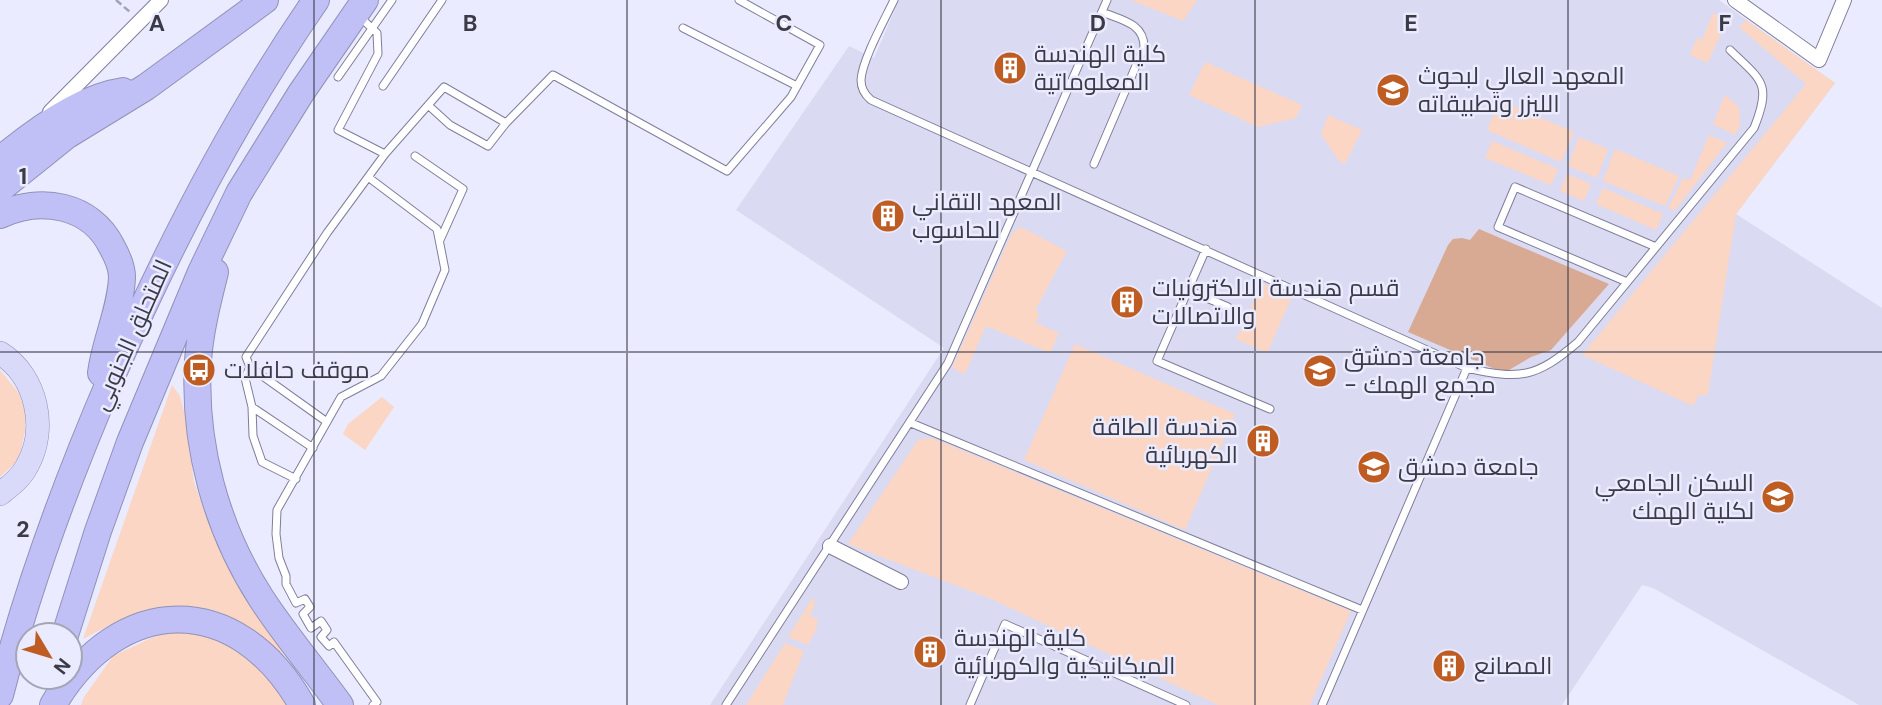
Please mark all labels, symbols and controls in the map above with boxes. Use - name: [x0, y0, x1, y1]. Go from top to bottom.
- text: A: [149, 8, 165, 38]
- text: B: [463, 8, 477, 38]
- text: C: [776, 8, 792, 38]
- text: D: [1090, 8, 1106, 38]
- text: E: [1404, 8, 1418, 38]
- text: F: [1719, 8, 1732, 38]
- place label: كلية الهندسة المعلوماتية: [1034, 38, 1166, 97]
- building icon: كلية الهندسة المعلوماتية: [991, 49, 1029, 87]
- place label: المعهد العالي لبحوث الليزر وتطبيقاته: [1418, 60, 1625, 119]
- school or university icon: المعهد العالي لبحوث الليزر وتطبيقاته: [1374, 71, 1412, 109]
- text: 1: [19, 161, 27, 191]
- place label: المعهد التقاني للحاسوب: [912, 186, 1062, 245]
- building icon: المعهد التقاني للحاسوب: [869, 197, 907, 235]
- street label: المتحلق الجنوبي: [84, 254, 182, 417]
- place label: قسم هندسة الالكترونيات والاتصالات: [1152, 272, 1400, 331]
- building icon: قسم هندسة الالكترونيات والاتصالات: [1108, 283, 1146, 321]
- place label: جامعة دمشق - مجمع الهمك: [1344, 341, 1496, 401]
- bus stop icon: موقف حافلات: [180, 351, 218, 389]
- school or university icon: جامعة دمشق - مجمع الهمك: [1301, 352, 1339, 390]
- place label: موقف حافلات: [224, 354, 370, 385]
- place label: هندسة الطاقة الكهربائية: [1092, 411, 1238, 470]
- building icon: هندسة الطاقة الكهربائية: [1244, 422, 1282, 460]
- school or university icon: جامعة دمشق: [1355, 448, 1393, 486]
- place label: جامعة دمشق: [1398, 451, 1538, 482]
- place label: السكن الجامعي لكلية الهمك: [1595, 467, 1754, 526]
- school or university icon: السكن الجامعي لكلية الهمك: [1759, 478, 1797, 516]
- text: 2: [16, 514, 30, 544]
- north arrow: [14, 621, 84, 691]
- place label: كلية الهندسة الميكانيكية والكهربائية: [954, 622, 1176, 681]
- building icon: كلية الهندسة الميكانيكية والكهربائية: [911, 633, 949, 671]
- building icon: المصانع: [1430, 647, 1468, 685]
- place label: المصانع: [1474, 650, 1552, 682]
- text: N: [48, 653, 76, 679]

